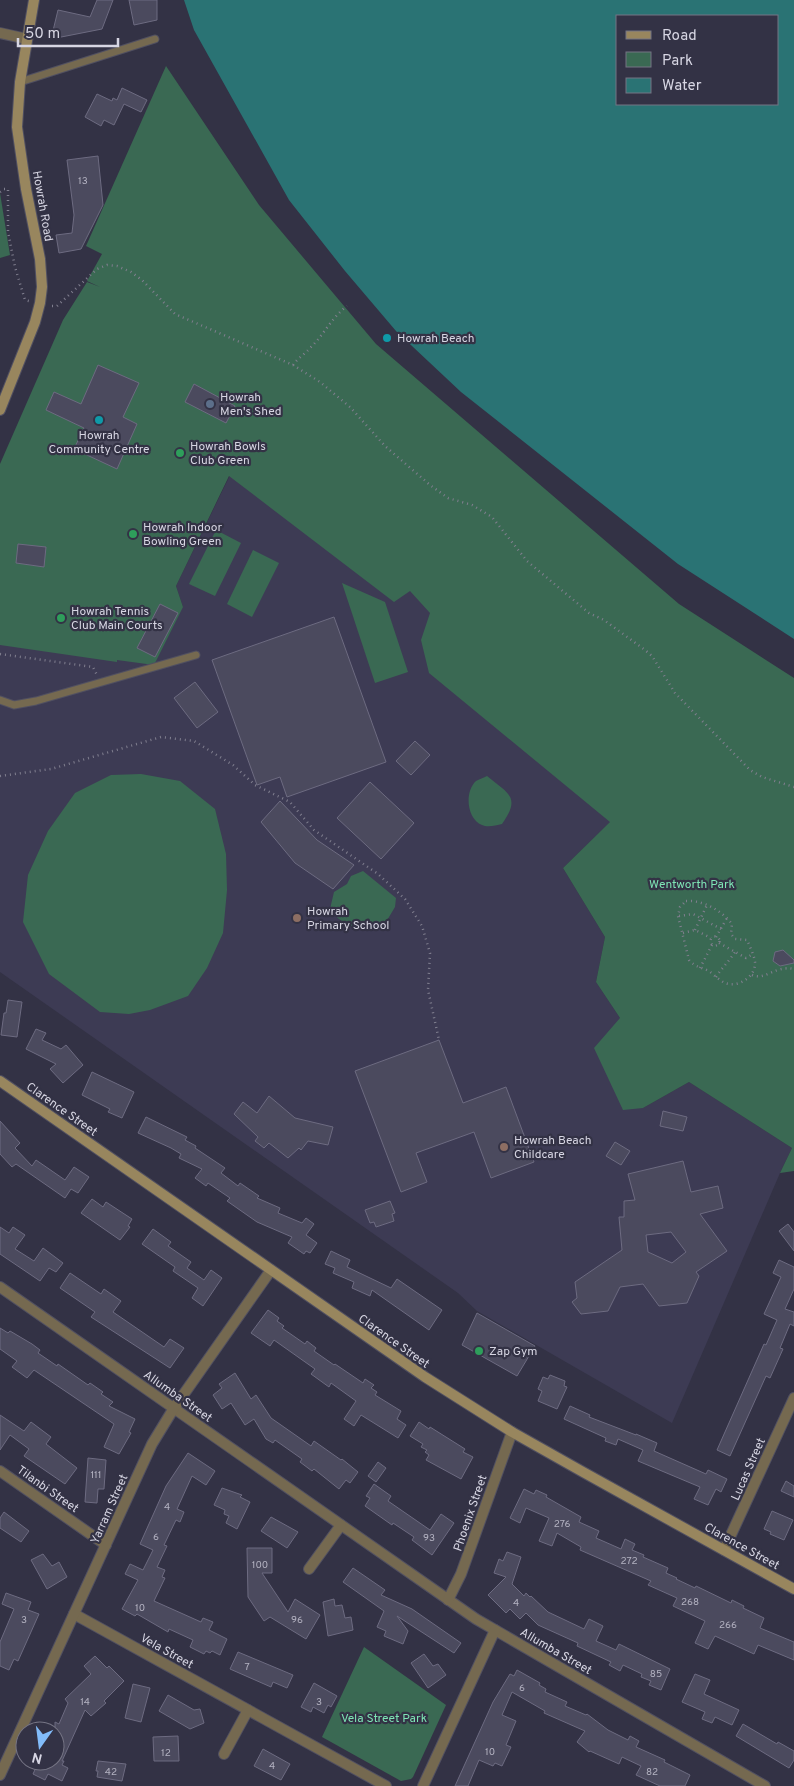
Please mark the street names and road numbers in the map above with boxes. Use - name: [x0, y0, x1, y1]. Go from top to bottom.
- street label: Howrah Road: [28, 169, 56, 243]
- street label: Clarence Street: [23, 1079, 100, 1140]
- street label: Clarence Street: [355, 1311, 432, 1372]
- street label: Allumba Street: [140, 1367, 215, 1426]
- street label: Lucas Street: [728, 1436, 770, 1503]
- street label: Tilanbi Street: [13, 1463, 82, 1517]
- street label: Yarram Street: [87, 1472, 132, 1547]
- street label: Phoenix Street: [450, 1473, 492, 1554]
- street label: Clarence Street: [701, 1520, 782, 1574]
- street label: Allumba Street: [517, 1625, 594, 1679]
- street label: Vela Street: [137, 1631, 196, 1673]

